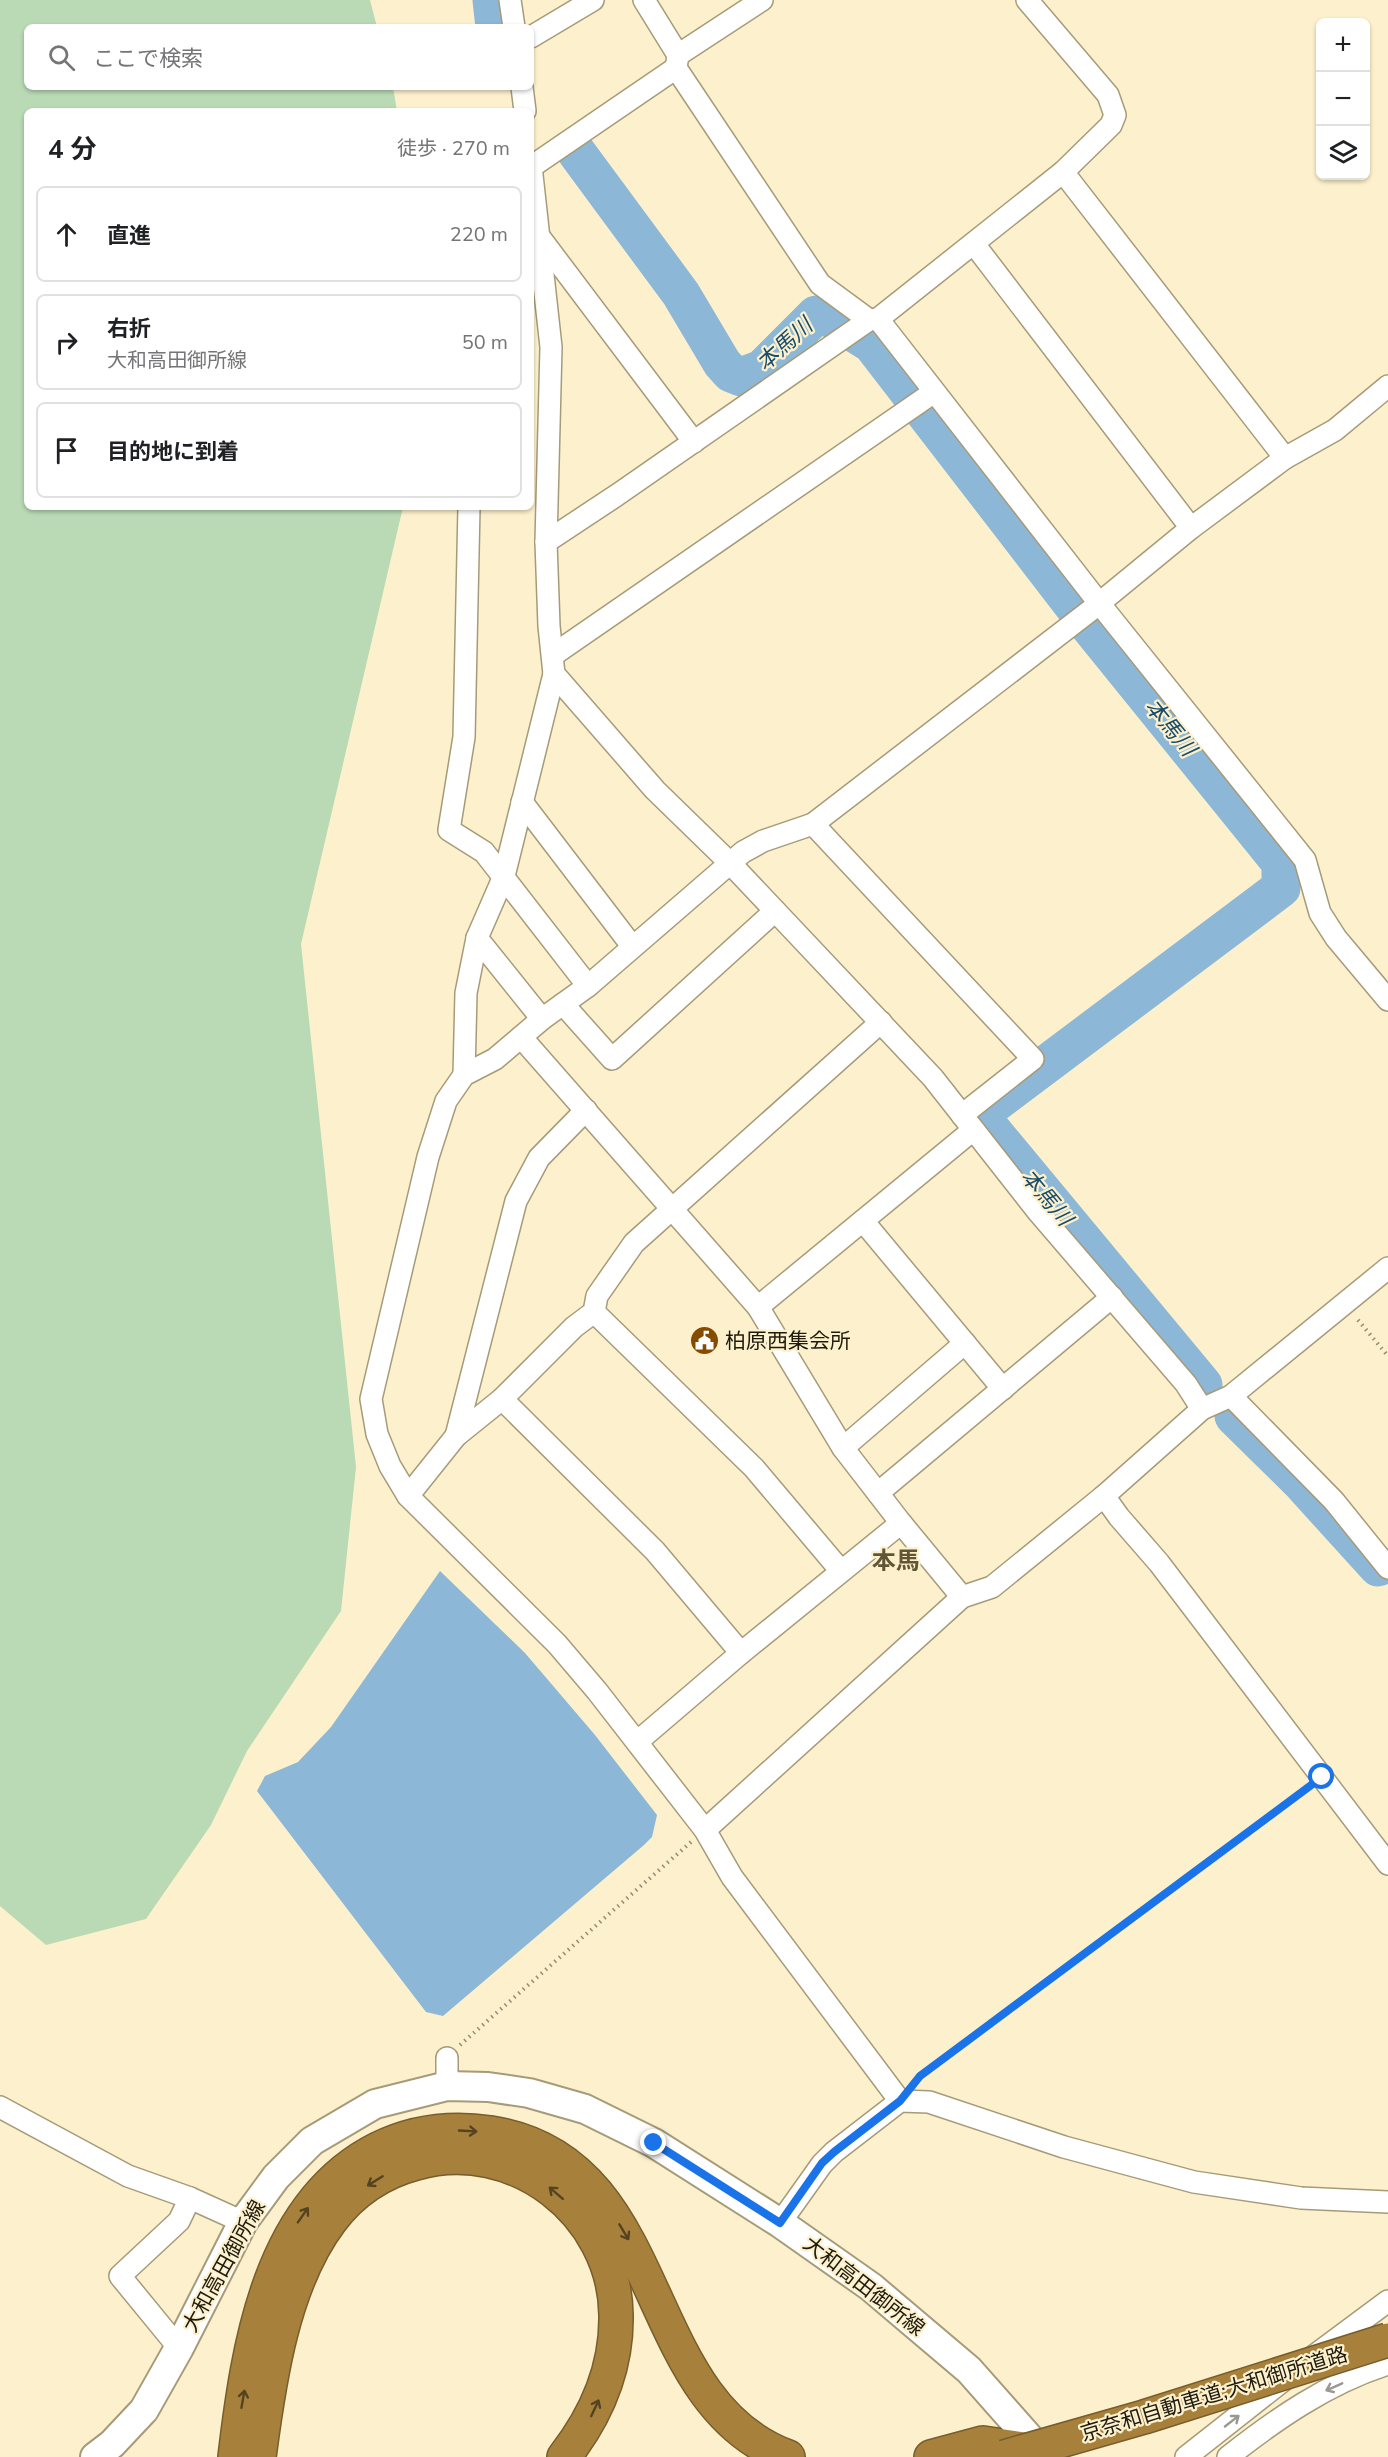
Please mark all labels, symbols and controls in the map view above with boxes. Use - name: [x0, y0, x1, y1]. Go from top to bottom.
- map controls: [1316, 18, 1370, 180]
- button: +: [1316, 18, 1370, 72]
- search box: [24, 24, 534, 90]
- icon: search: [45, 41, 78, 74]
- text: ここで検索: [93, 44, 203, 74]
- button: −: [1316, 72, 1370, 126]
- button: layers: [1316, 126, 1370, 180]
- text: 4 分: [48, 132, 97, 167]
- text: 徒歩 · 270 m: [397, 135, 510, 162]
- icon: ahead: [50, 218, 83, 251]
- text: 直進: [107, 221, 151, 251]
- text: 220 m: [450, 221, 508, 248]
- water label: 本馬川: [750, 310, 821, 378]
- text: 右折: [107, 314, 151, 344]
- icon: right: [50, 326, 83, 359]
- text: 50 m: [462, 329, 508, 356]
- text: 大和高田御所線: [107, 347, 247, 374]
- icon: arrive: [50, 434, 83, 467]
- text: 目的地に到着: [107, 437, 239, 467]
- water label: 本馬川: [1138, 693, 1204, 764]
- water label: 本馬川: [1014, 1163, 1080, 1234]
- public building icon: 柏原西集会所: [688, 1325, 720, 1357]
- place label: 柏原西集会所: [725, 1327, 851, 1355]
- district label: 本馬: [872, 1545, 920, 1577]
- route start: [1308, 1763, 1334, 1789]
- one-way arrow: [458, 2125, 478, 2136]
- route end: [640, 2129, 666, 2155]
- one-way arrow: [367, 2175, 384, 2187]
- one-way arrow: [549, 2186, 564, 2200]
- street label: 大和高田御所線: [176, 2195, 272, 2337]
- one-way arrow: [297, 2207, 309, 2224]
- one-way arrow: [618, 2223, 630, 2240]
- street label: 大和高田御所線: [797, 2230, 931, 2342]
- street label: 京奈和自動車道;大和御所道路: [1077, 2340, 1351, 2448]
- one-way arrow: [1326, 2381, 1344, 2393]
- one-way arrow: [238, 2390, 249, 2410]
- one-way arrow: [589, 2399, 601, 2417]
- one-way arrow: [1224, 2414, 1240, 2427]

